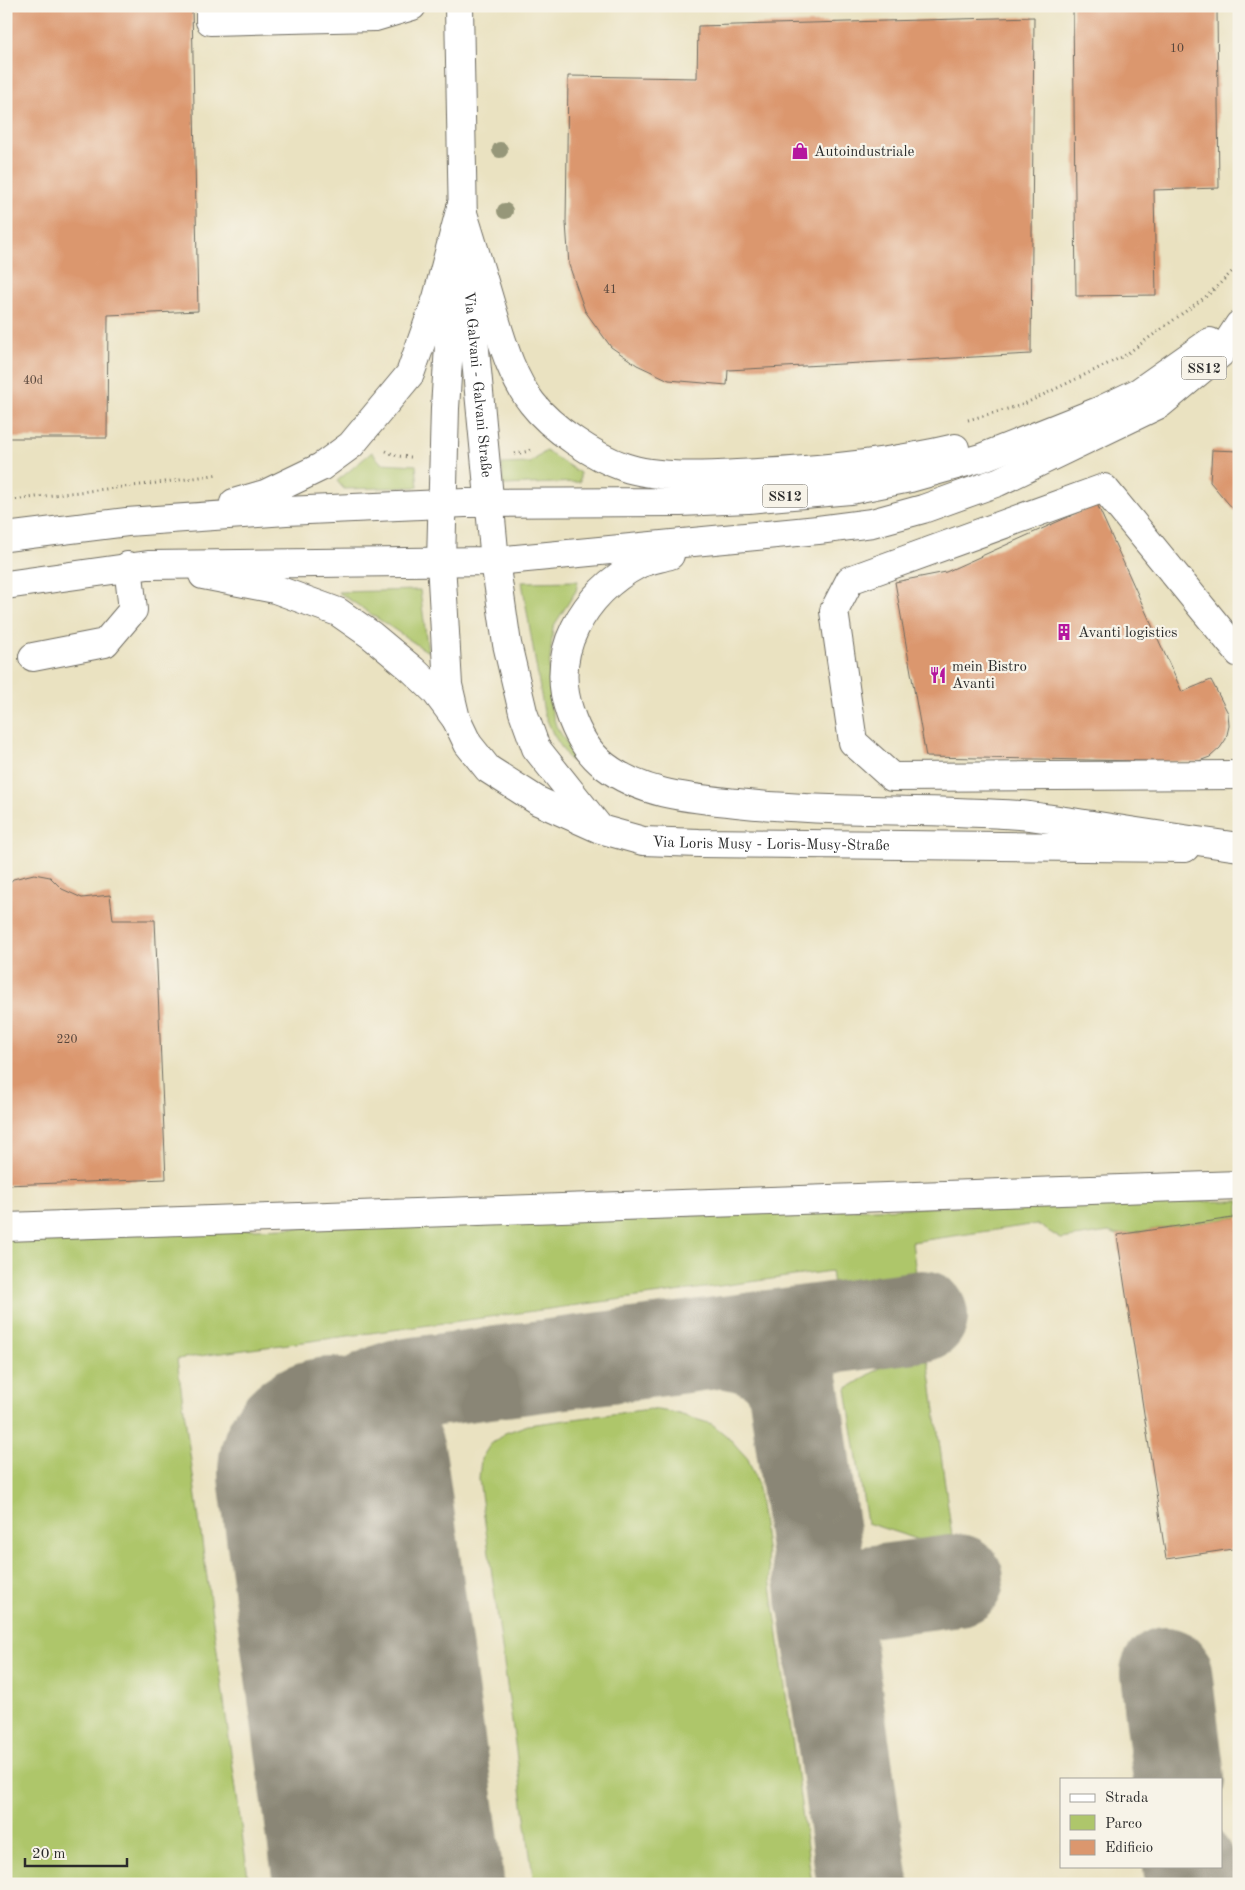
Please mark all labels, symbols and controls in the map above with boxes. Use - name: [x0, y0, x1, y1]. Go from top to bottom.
- house number: 10: [1170, 43, 1184, 55]
- shop icon: Autoindustriale: [790, 141, 810, 161]
- place label: Autoindustriale: [814, 145, 915, 160]
- house number: 41: [603, 284, 617, 296]
- street label: Via Galvani - Galvani Straße: [461, 291, 493, 478]
- road number: SS12: [1182, 356, 1226, 379]
- house number: 40d: [23, 375, 43, 387]
- road number: SS12: [762, 484, 808, 508]
- building icon: Avanti logistics: [1054, 622, 1074, 642]
- place label: Avanti logistics: [1078, 626, 1177, 641]
- place label: mein Bistro Avanti: [952, 660, 1027, 692]
- restaurant icon: mein Bistro Avanti: [928, 665, 948, 685]
- street label: Via Loris Musy - Loris-Musy-Straße: [652, 835, 890, 854]
- house number: 220: [57, 1034, 77, 1046]
- legend: [1060, 1778, 1222, 1868]
- text: Strada: [1105, 1791, 1149, 1806]
- text: Parco: [1105, 1817, 1142, 1832]
- scale bar: [25, 1835, 128, 1867]
- text: Edificio: [1105, 1841, 1153, 1856]
- text: 20 m: [32, 1847, 66, 1862]

